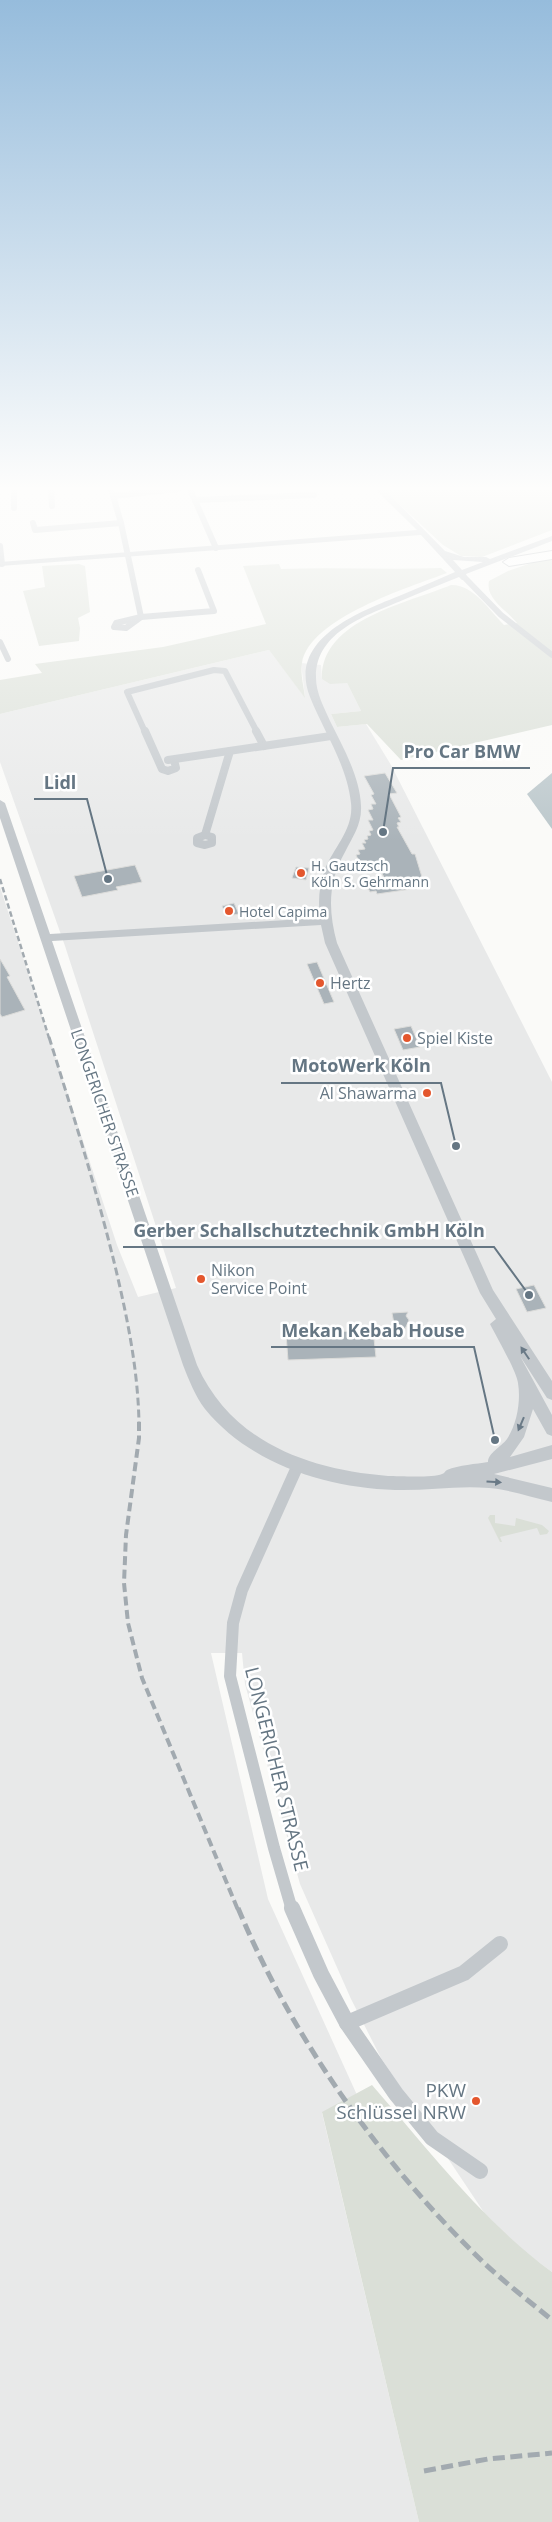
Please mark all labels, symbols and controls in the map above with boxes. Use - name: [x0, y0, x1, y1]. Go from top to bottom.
- callout: Pro Car BMW: [393, 735, 530, 768]
- text: Pro Car BMW: [404, 739, 521, 763]
- callout: Lidl: [34, 766, 87, 799]
- text: Lidl: [44, 770, 76, 794]
- place label: H. Gautzsch Köln S. Gehrmann: [311, 856, 429, 891]
- marker: H. Gautzsch Köln S. Gehrmann: [295, 867, 307, 879]
- place label: Hotel Capima: [239, 902, 327, 921]
- marker: Hotel Capima: [223, 905, 235, 917]
- place label: Hertz: [330, 972, 371, 994]
- marker: Hertz: [314, 977, 326, 989]
- street label: LONGERICHER STRASSE: [66, 1026, 144, 1200]
- place label: Spiel Kiste: [417, 1027, 493, 1049]
- marker: Spiel Kiste: [401, 1032, 413, 1044]
- callout: MotoWerk Köln: [281, 1050, 441, 1083]
- text: MotoWerk Köln: [291, 1053, 431, 1077]
- place label: Al Shawarma: [320, 1082, 417, 1104]
- marker: Al Shawarma: [421, 1087, 433, 1099]
- callout: Gerber Schallschutztechnik GmbH Köln: [123, 1214, 494, 1247]
- text: Gerber Schallschutztechnik GmbH Köln: [133, 1218, 485, 1242]
- place label: Nikon Service Point: [211, 1259, 307, 1299]
- marker: Nikon Service Point: [195, 1273, 207, 1285]
- callout: Mekan Kebab House: [271, 1314, 474, 1347]
- text: Mekan Kebab House: [281, 1318, 465, 1342]
- one-way arrow: [520, 1346, 530, 1360]
- one-way arrow: [517, 1417, 525, 1431]
- one-way arrow: [486, 1478, 502, 1486]
- street label: LONGERICHER STRASSE: [239, 1664, 315, 1874]
- place label: PKW Schlüssel NRW: [336, 2077, 466, 2125]
- marker: PKW Schlüssel NRW: [470, 2095, 482, 2107]

